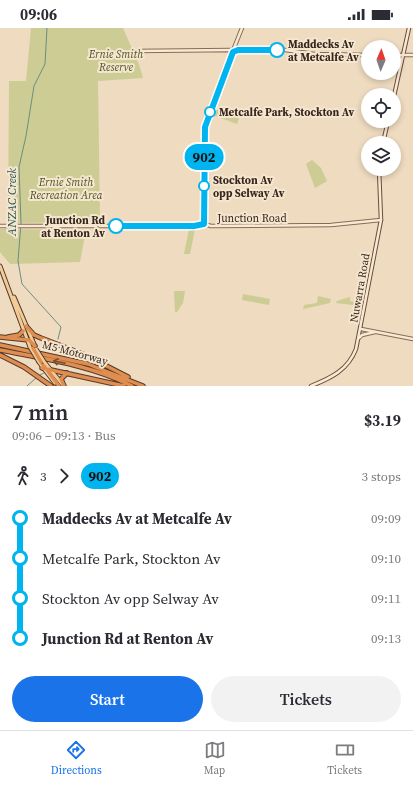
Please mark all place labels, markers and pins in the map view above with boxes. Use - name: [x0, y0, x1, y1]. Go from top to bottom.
- place label: Maddecks Av at Metcalfe Av: [288, 37, 359, 65]
- marker: Maddecks Av at Metcalfe Av: [269, 42, 285, 58]
- place label: Metcalfe Park, Stockton Av: [219, 105, 354, 120]
- marker: Metcalfe Park, Stockton Av: [204, 106, 216, 118]
- place label: Stockton Av opp Selway Av: [213, 173, 285, 201]
- marker: Stockton Av opp Selway Av: [198, 180, 210, 192]
- place label: Junction Rd at Renton Av: [41, 213, 105, 241]
- marker: Junction Rd at Renton Av: [108, 218, 124, 234]

